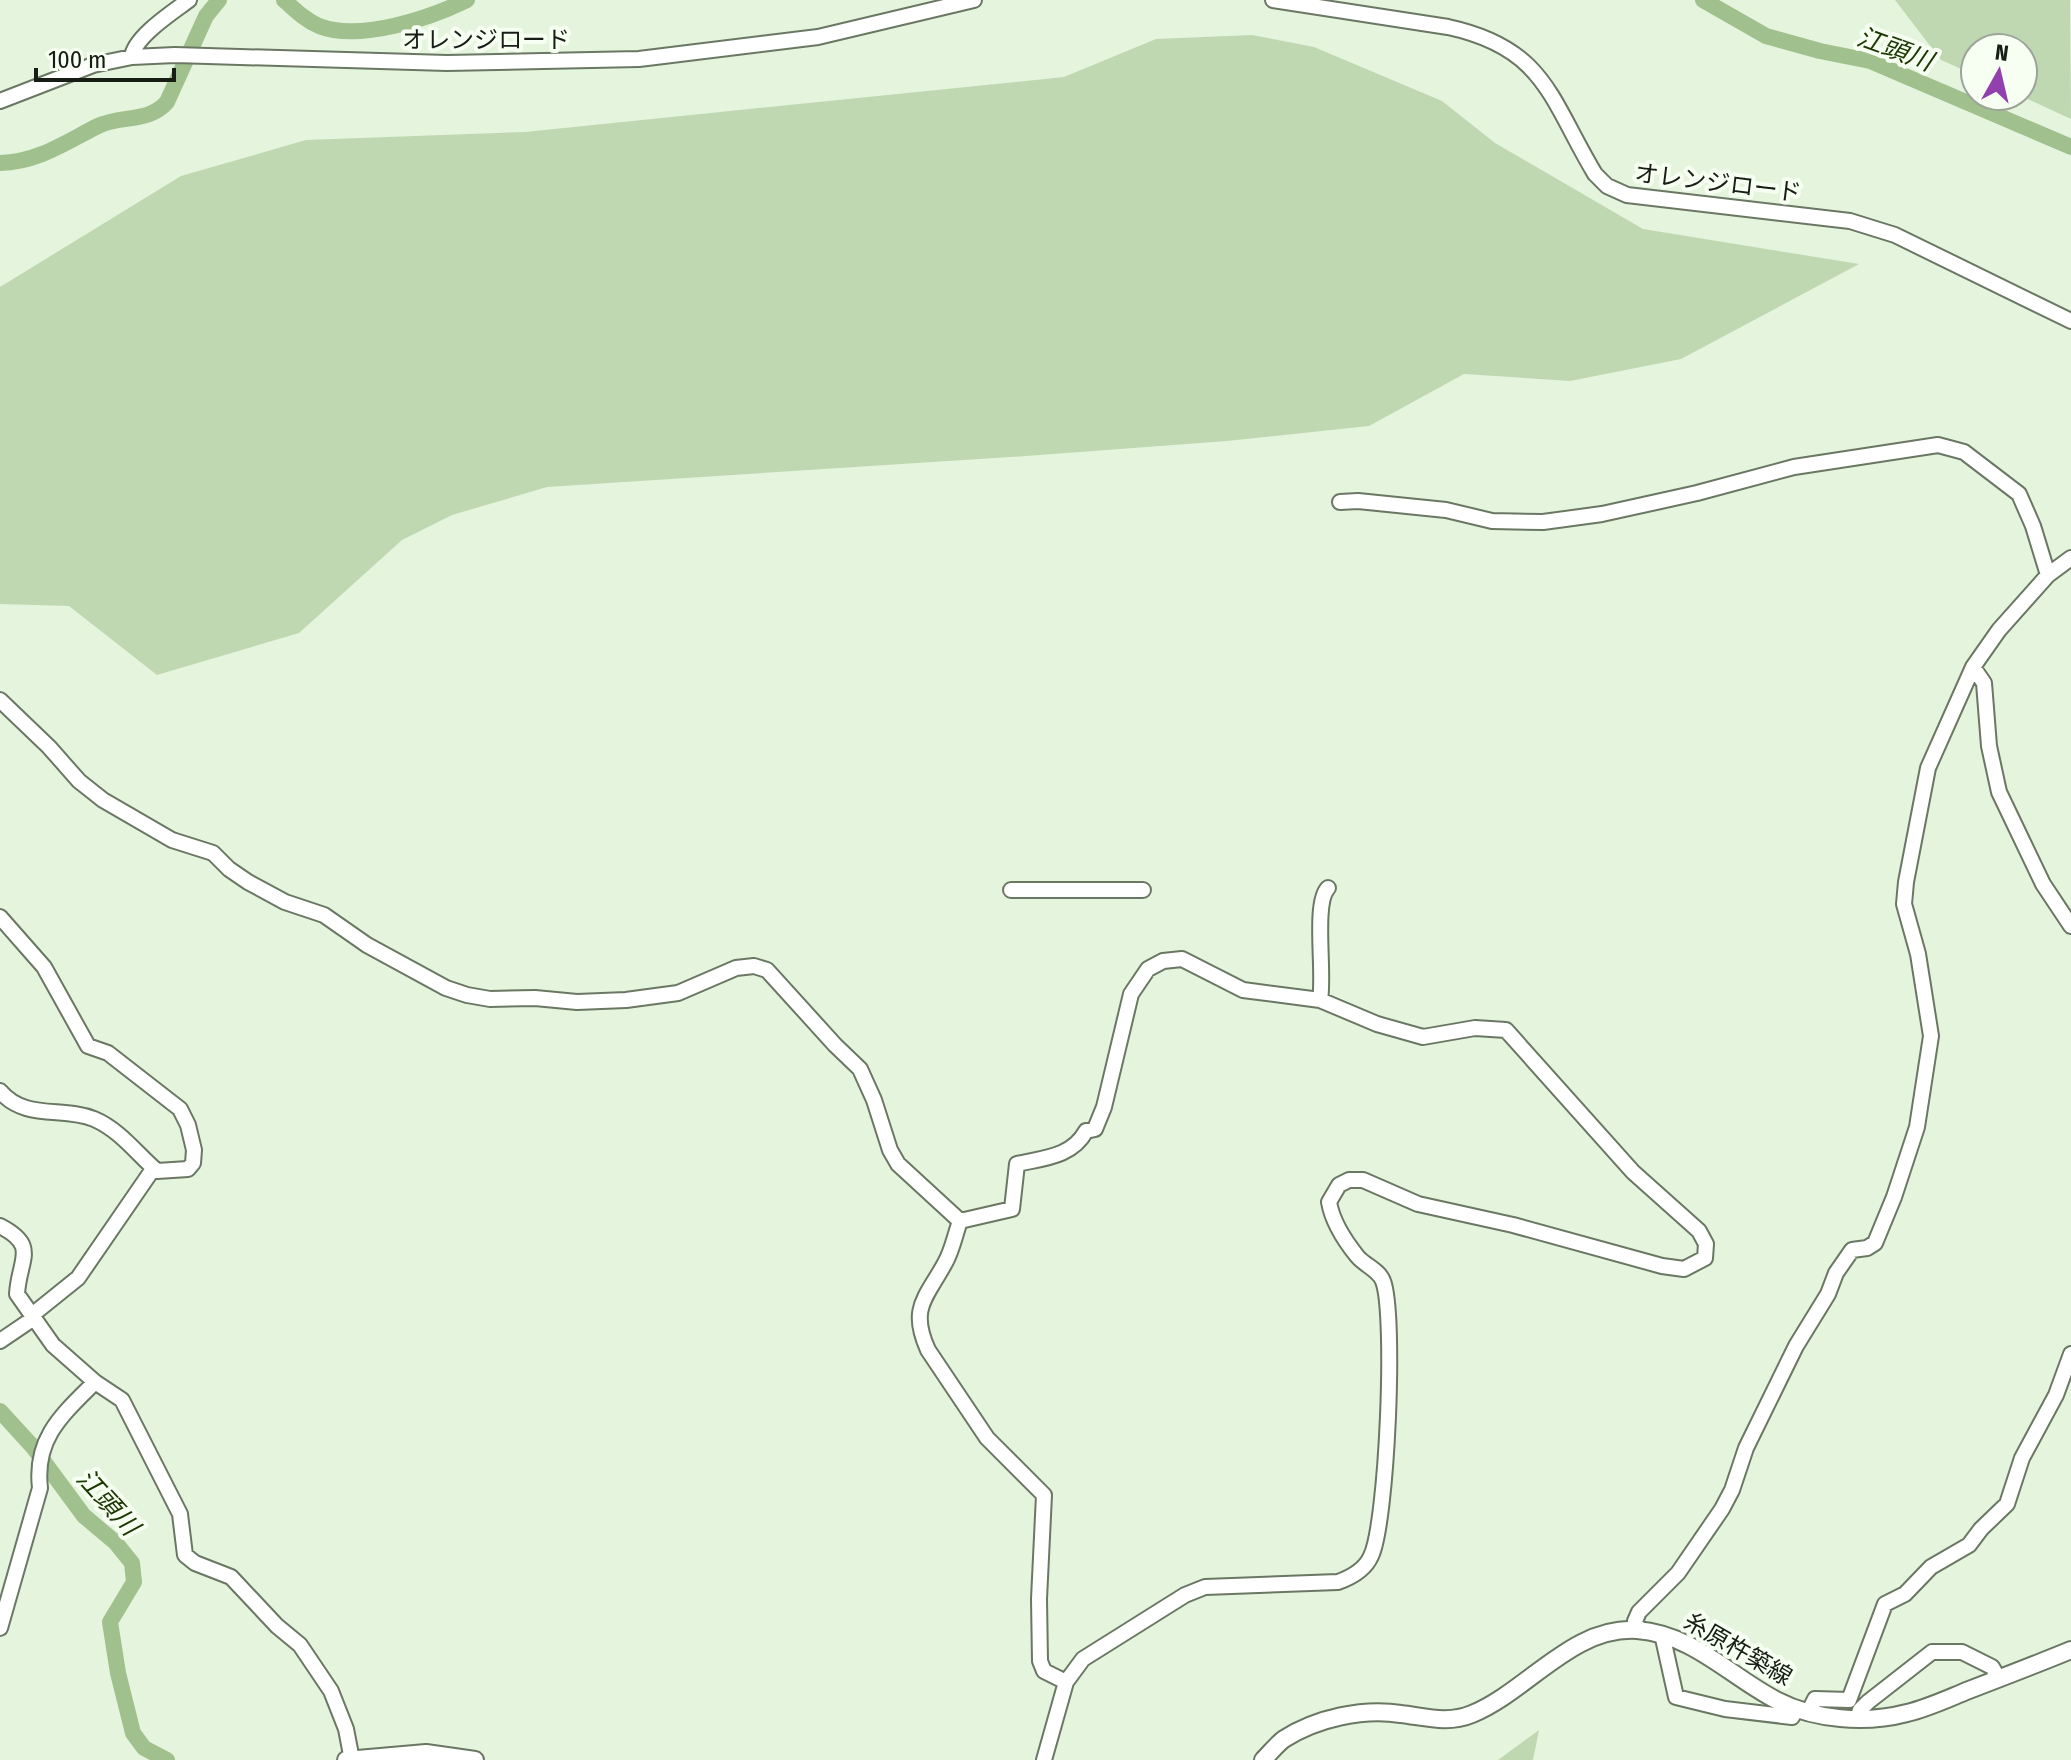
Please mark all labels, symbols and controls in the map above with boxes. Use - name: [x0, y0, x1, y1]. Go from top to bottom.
- water label: 江頭川: [1853, 22, 1940, 78]
- street label: オレンジロード: [402, 26, 570, 54]
- scale bar: [36, 32, 174, 82]
- north arrow: [1959, 32, 2039, 112]
- text: N: [1993, 38, 2010, 67]
- text: 100 m: [48, 46, 106, 74]
- street label: オレンジロード: [1633, 159, 1803, 207]
- water label: 江頭川: [70, 1463, 147, 1544]
- street label: 糸原杵築線: [1679, 1607, 1797, 1691]

